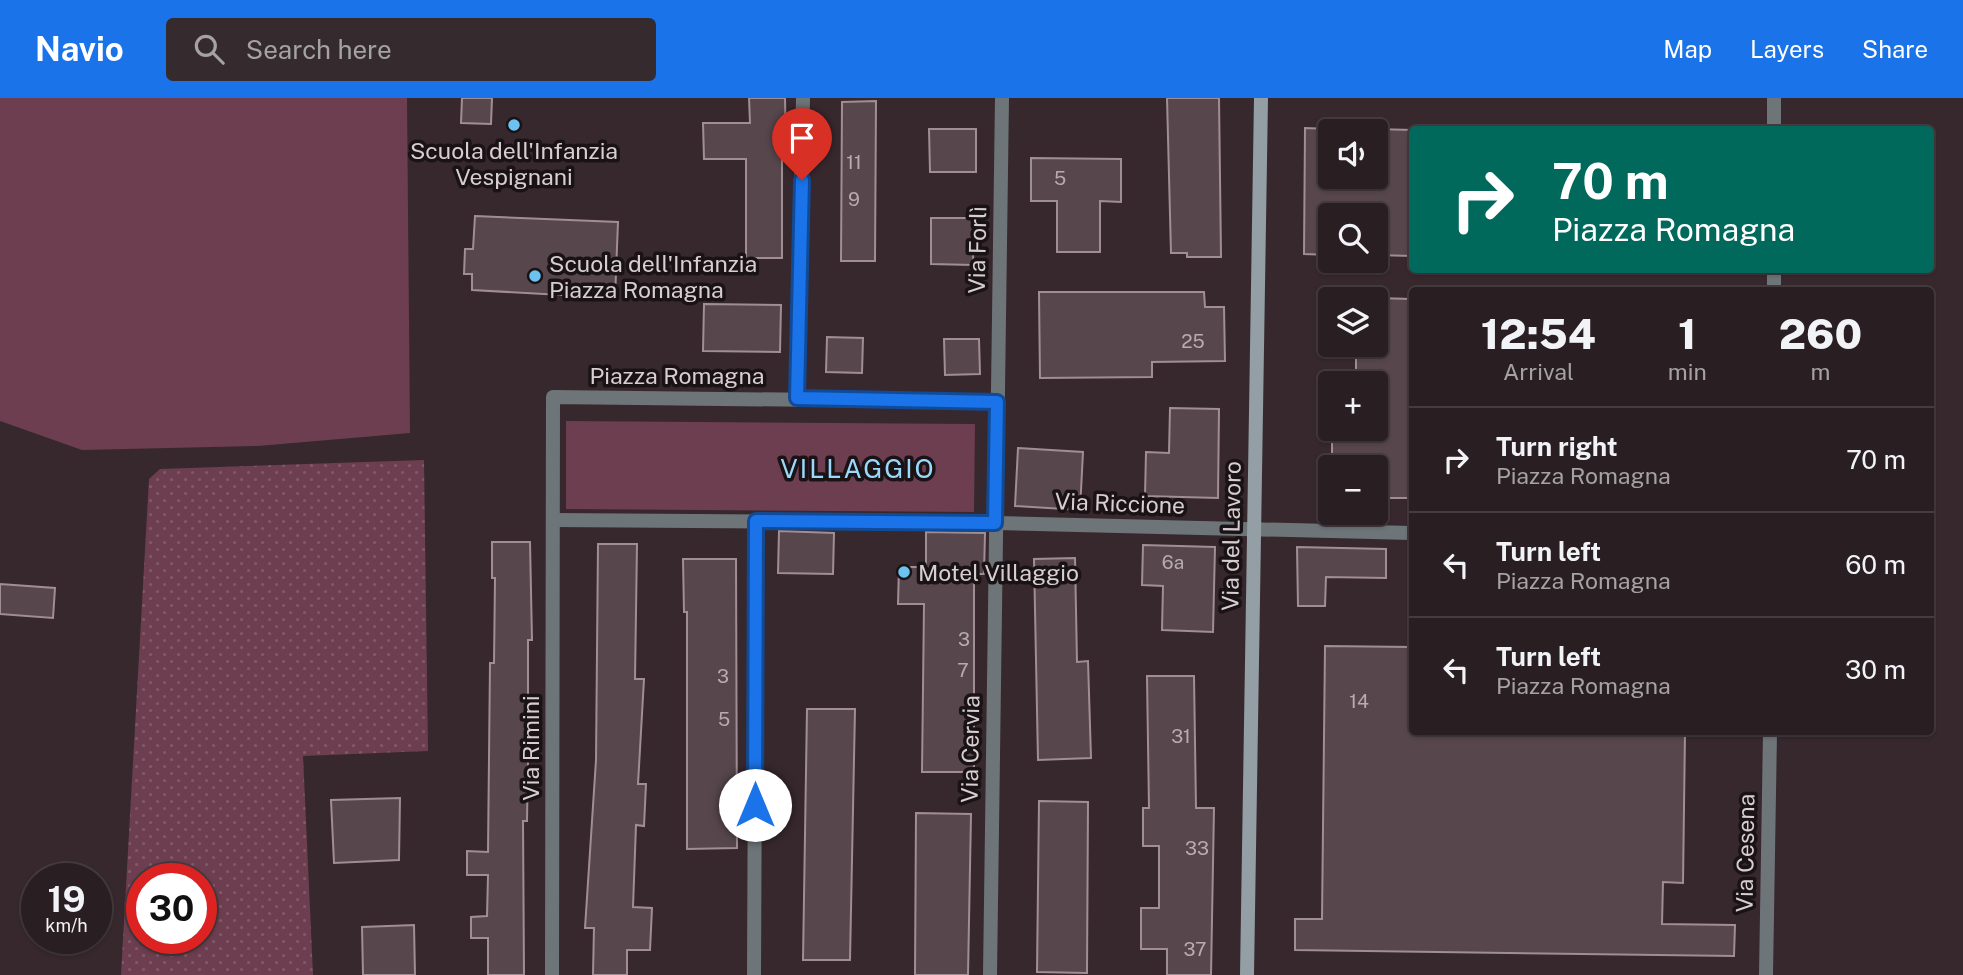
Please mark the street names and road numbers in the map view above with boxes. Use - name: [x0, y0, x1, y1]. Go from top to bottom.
- street label: Via Forlì: [963, 206, 991, 294]
- street label: Piazza Romagna: [590, 362, 764, 389]
- street label: Via del Lavoro: [1216, 461, 1246, 611]
- street label: Via Riccione: [1054, 487, 1186, 519]
- street label: Via Rimini: [517, 695, 544, 801]
- street label: Via Cervia: [956, 695, 984, 803]
- street label: Via Cesena: [1730, 793, 1760, 913]

